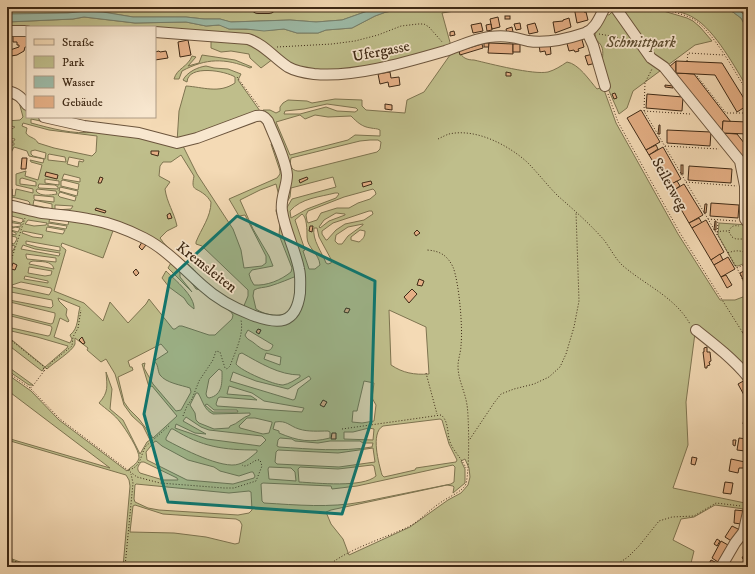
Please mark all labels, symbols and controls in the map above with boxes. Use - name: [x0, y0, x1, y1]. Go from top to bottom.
- legend: [26, 26, 156, 118]
- park label: Schmittpark: [605, 33, 677, 52]
- text: Straße: [62, 35, 94, 50]
- street label: Ufergasse: [351, 37, 411, 66]
- text: Park: [62, 55, 84, 70]
- text: Wasser: [61, 75, 95, 90]
- text: Gebäude: [62, 95, 103, 110]
- street label: Seilerweg: [647, 155, 692, 215]
- street label: Kremsleiten: [172, 238, 241, 297]

